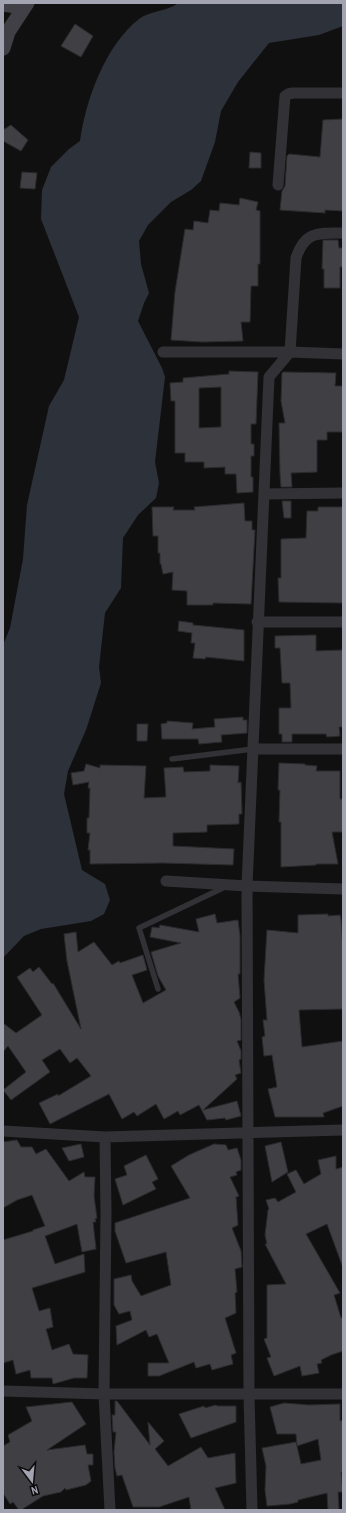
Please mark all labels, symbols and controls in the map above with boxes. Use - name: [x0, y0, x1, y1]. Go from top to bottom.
- north arrow: [12, 1461, 52, 1501]
- text: N: [30, 1483, 40, 1498]

